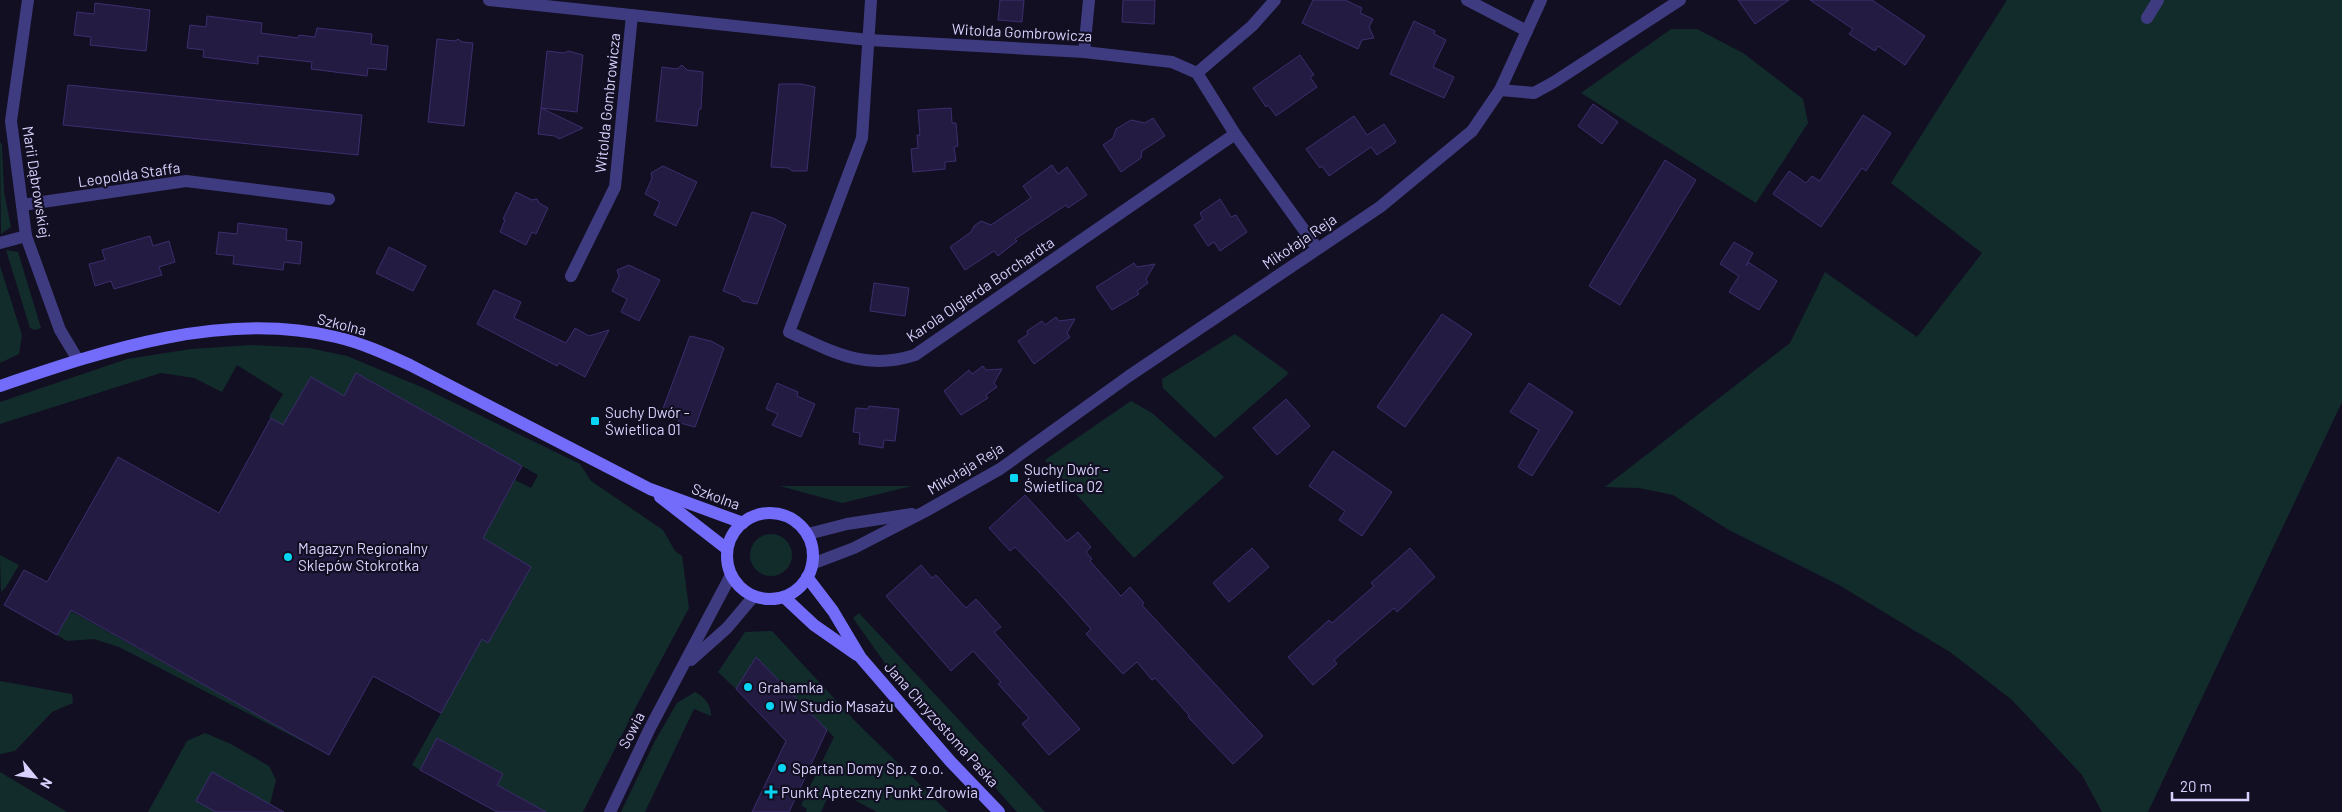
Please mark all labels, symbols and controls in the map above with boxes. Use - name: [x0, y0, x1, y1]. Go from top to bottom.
- street label: Witolda Gombrowicza: [951, 19, 1093, 45]
- street label: Witolda Gombrowicza: [591, 32, 623, 174]
- street label: Marii Dąbrowskiej: [19, 125, 55, 239]
- street label: Leopolda Staffa: [77, 158, 181, 190]
- street label: Mikołaja Reja: [1259, 210, 1339, 272]
- street label: Karola Olgierda Borchardta: [903, 233, 1057, 345]
- street label: Szkolna: [316, 309, 368, 339]
- place label: Suchy Dwór - Świetlica 01: [605, 403, 690, 438]
- marker: Suchy Dwór - Świetlica 01: [589, 415, 601, 427]
- street label: Mikołaja Reja: [924, 438, 1006, 498]
- place label: Suchy Dwór - Świetlica 02: [1024, 460, 1109, 495]
- marker: Suchy Dwór - Świetlica 02: [1008, 472, 1020, 484]
- street label: Szkolna: [689, 479, 743, 513]
- place label: Magazyn Regionalny Sklepów Stokrotka: [298, 539, 428, 574]
- marker: Magazyn Regionalny Sklepów Stokrotka: [282, 551, 294, 563]
- street label: Jana Chryzostoma Paska: [881, 658, 1003, 790]
- place label: Grahamka: [758, 678, 823, 696]
- marker: Grahamka: [742, 681, 754, 693]
- place label: IW Studio Masażu: [780, 697, 894, 715]
- marker: IW Studio Masażu: [764, 700, 776, 712]
- street label: Sowia: [614, 709, 648, 751]
- north arrow: [10, 752, 60, 802]
- place label: Spartan Domy Sp. z o.o.: [792, 759, 944, 777]
- marker: Spartan Domy Sp. z o.o.: [776, 762, 788, 774]
- scale bar: [2172, 770, 2248, 802]
- text: N: [37, 775, 56, 792]
- text: 20 m: [2180, 777, 2212, 795]
- place label: Punkt Apteczny Punkt Zdrowia: [781, 783, 978, 801]
- marker: Punkt Apteczny Punkt Zdrowia: [765, 786, 777, 798]

